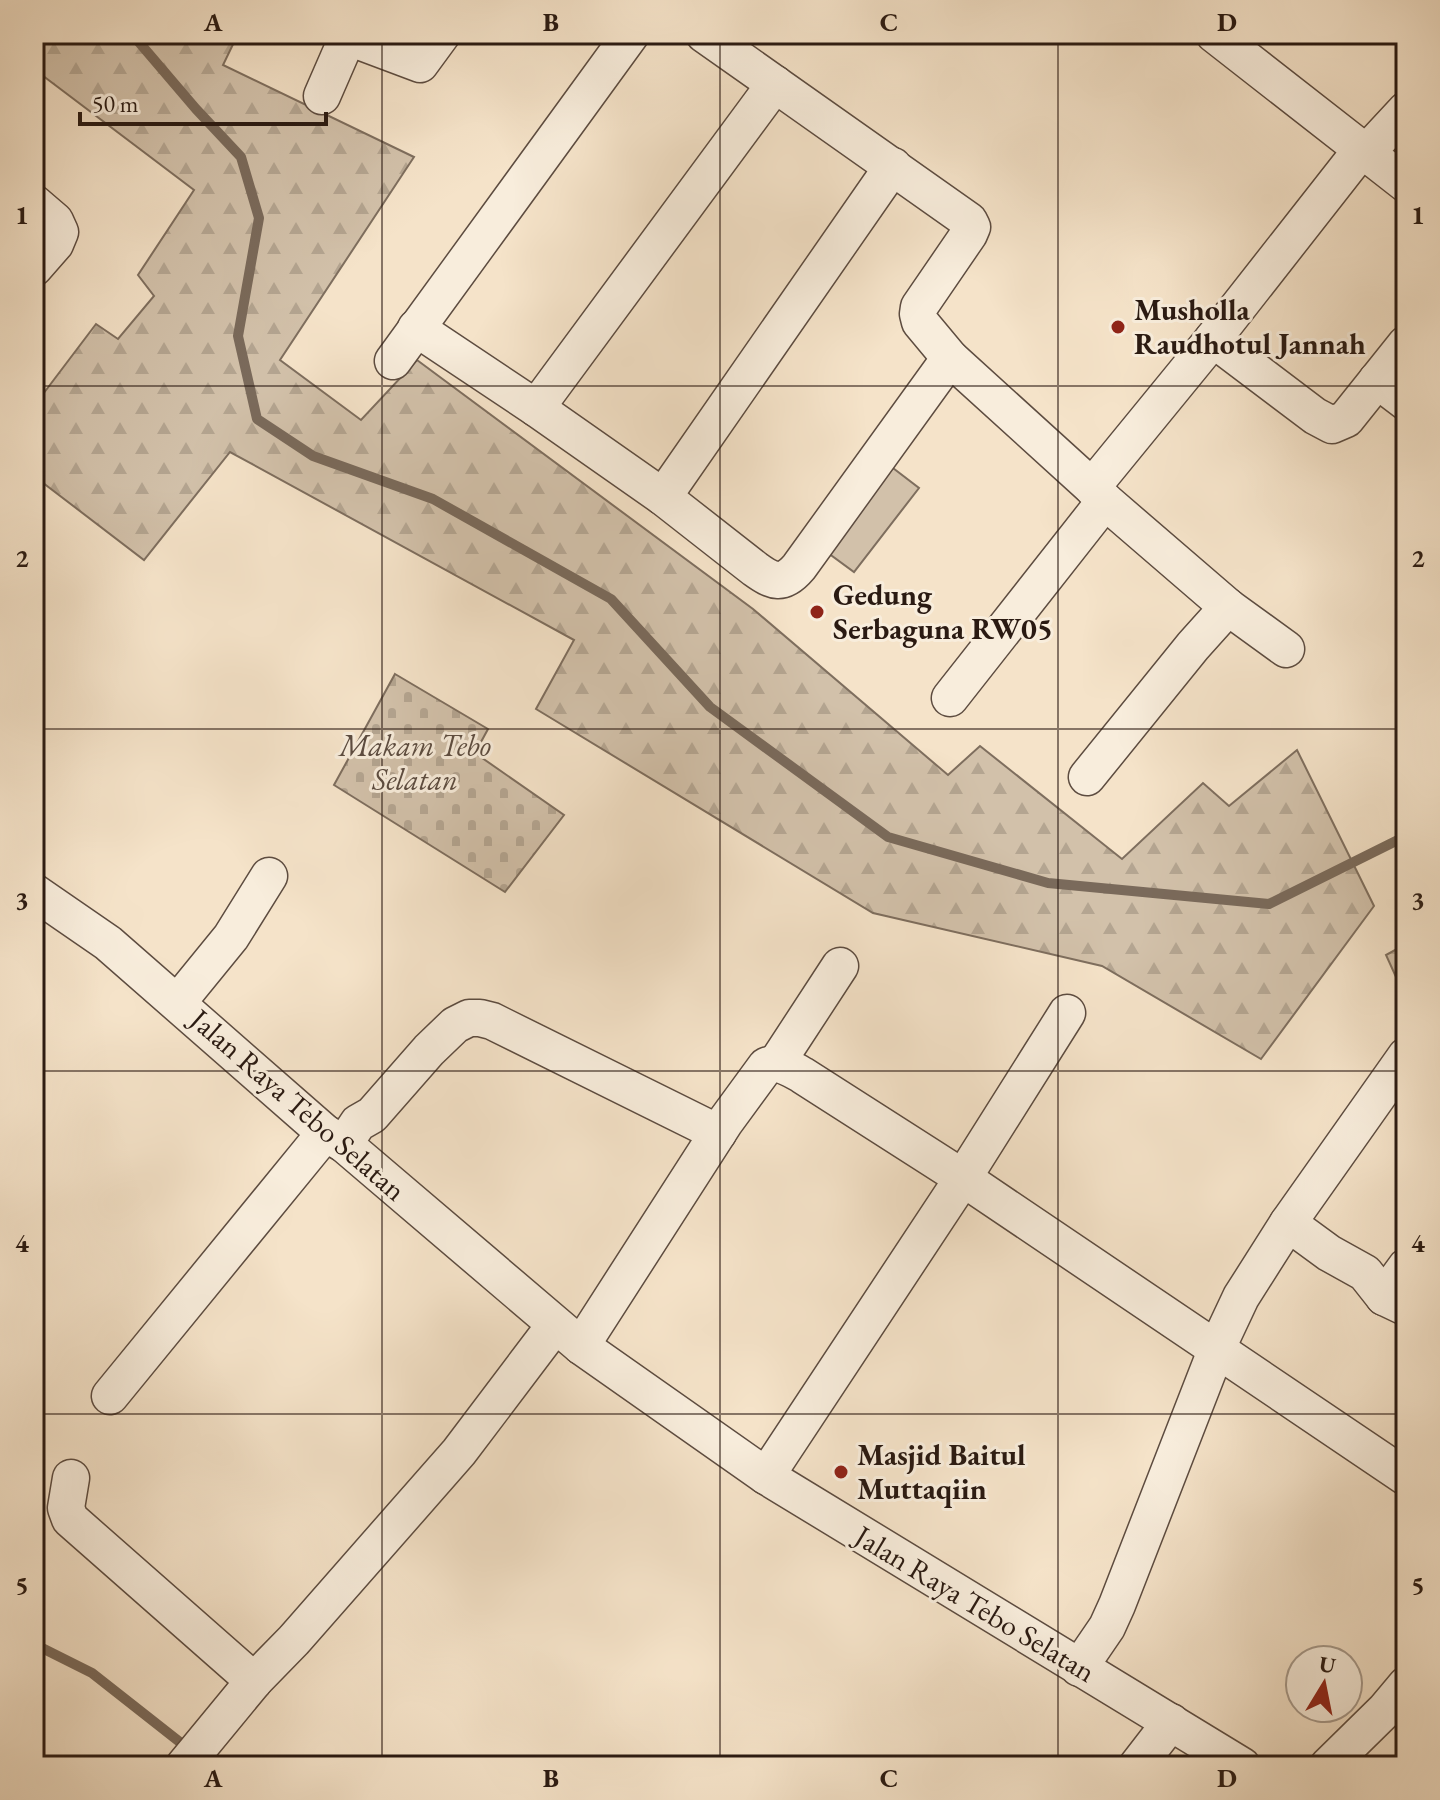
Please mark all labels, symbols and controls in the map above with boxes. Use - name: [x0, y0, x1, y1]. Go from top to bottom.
- text: A: [203, 5, 223, 39]
- text: B: [543, 5, 559, 39]
- text: C: [880, 5, 898, 39]
- text: D: [1217, 5, 1237, 39]
- scale bar: [80, 76, 326, 126]
- text: 50 m: [92, 88, 139, 119]
- text: 1: [15, 198, 29, 232]
- text: 1: [1411, 198, 1425, 232]
- place label: Musholla Raudhotul Jannah: [1134, 290, 1366, 363]
- marker: Musholla Raudhotul Jannah: [1109, 318, 1127, 336]
- text: 2: [15, 541, 29, 575]
- text: 2: [1411, 541, 1425, 575]
- place label: Gedung Serbaguna RW05: [833, 575, 1053, 648]
- marker: Gedung Serbaguna RW05: [808, 603, 826, 621]
- park label: Makam Tebo Selatan: [337, 726, 491, 799]
- text: 3: [15, 883, 29, 917]
- text: 3: [1411, 883, 1425, 917]
- street label: Jalan Raya Tebo Selatan: [180, 998, 415, 1209]
- text: 4: [15, 1226, 29, 1260]
- text: 4: [1411, 1226, 1425, 1260]
- place label: Masjid Baitul Muttaqiin: [857, 1435, 1026, 1508]
- marker: Masjid Baitul Muttaqiin: [832, 1463, 850, 1481]
- street label: Jalan Raya Tebo Selatan: [845, 1515, 1103, 1691]
- text: 5: [15, 1568, 29, 1602]
- text: 5: [1411, 1568, 1425, 1602]
- north arrow: [1284, 1644, 1364, 1724]
- text: U: [1317, 1649, 1339, 1681]
- text: A: [203, 1761, 223, 1795]
- text: B: [543, 1761, 559, 1795]
- text: C: [880, 1761, 898, 1795]
- text: D: [1217, 1761, 1237, 1795]

